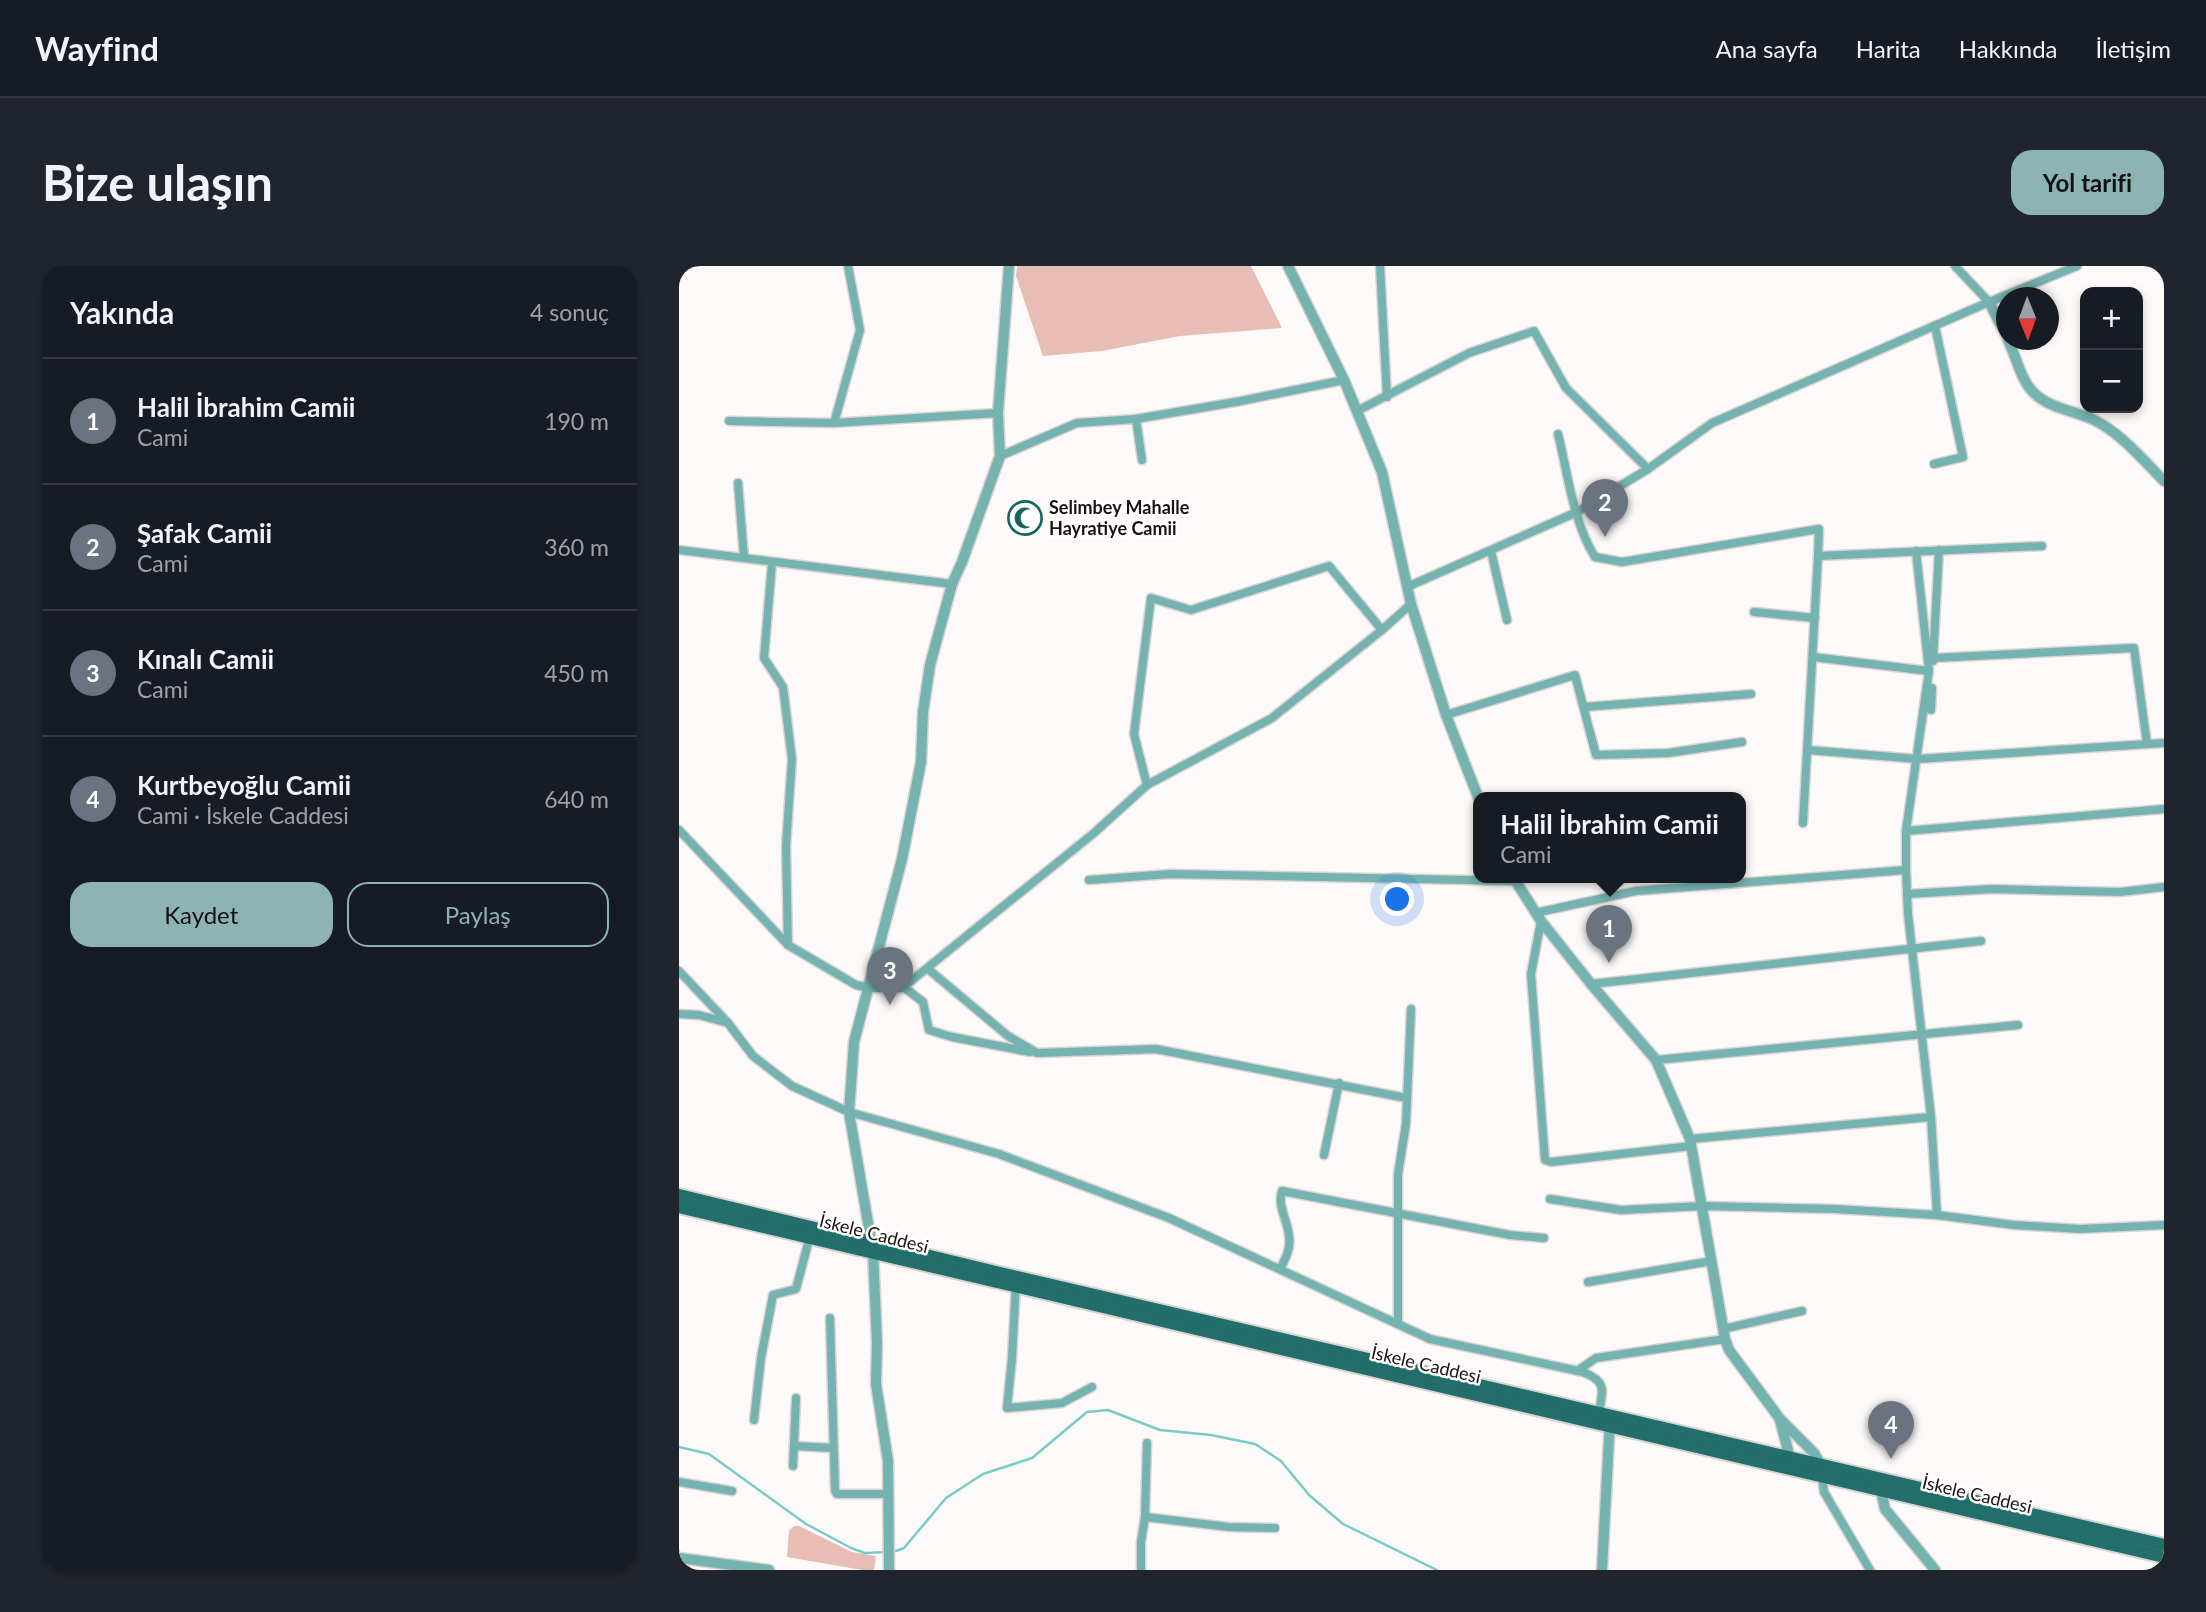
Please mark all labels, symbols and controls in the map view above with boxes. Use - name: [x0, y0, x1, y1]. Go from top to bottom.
- text: Wayfind: [35, 28, 159, 68]
- text: Ana sayfa: [1715, 34, 1818, 63]
- text: Harita: [1856, 34, 1921, 63]
- text: Hakkında: [1959, 34, 2058, 63]
- text: İletişim: [2096, 34, 2171, 63]
- button: Yol tarifi: [2011, 150, 2164, 215]
- text: Bize ulaşın: [42, 153, 273, 211]
- north arrow: [1996, 287, 2059, 350]
- map controls: [2080, 287, 2143, 413]
- button: +: [2080, 287, 2143, 350]
- text: Yakında: [70, 294, 174, 330]
- text: 4 sonuç: [530, 298, 609, 326]
- button: −: [2080, 350, 2143, 413]
- text: Halil İbrahim Camii: [137, 391, 355, 423]
- text: 1: [86, 407, 100, 435]
- text: 190 m: [544, 407, 609, 435]
- text: Cami: [137, 423, 188, 451]
- pin: 2: [1582, 479, 1628, 537]
- place label: Selimbey Mahalle Hayratiye Camii: [1049, 496, 1190, 539]
- mosque icon: Selimbey Mahalle Hayratiye Camii: [1006, 499, 1044, 537]
- text: Şafak Camii: [137, 517, 272, 549]
- text: 2: [86, 533, 100, 561]
- text: 360 m: [544, 533, 609, 561]
- text: Cami: [137, 549, 188, 577]
- text: Kınalı Camii: [137, 643, 274, 675]
- text: 3: [86, 659, 100, 687]
- text: 450 m: [544, 659, 609, 687]
- text: Cami: [137, 675, 188, 703]
- text: Kurtbeyoğlu Camii: [137, 769, 351, 801]
- text: 4: [86, 785, 100, 813]
- text: 640 m: [544, 785, 609, 813]
- popup: [1473, 792, 1746, 883]
- text: Cami · İskele Caddesi: [137, 801, 349, 829]
- text: Halil İbrahim Camii: [1500, 808, 1719, 840]
- text: Cami: [1500, 840, 1552, 868]
- button: Kaydet: [70, 882, 333, 947]
- button: Paylaş: [347, 882, 609, 947]
- your location: [1380, 882, 1414, 916]
- pin: 1: [1586, 905, 1632, 963]
- pin: 3: [867, 947, 913, 1005]
- street label: İskele Caddesi: [817, 1209, 931, 1257]
- street label: İskele Caddesi: [1369, 1341, 1483, 1387]
- pin: 4: [1868, 1401, 1914, 1459]
- street label: İskele Caddesi: [1920, 1471, 2034, 1517]

